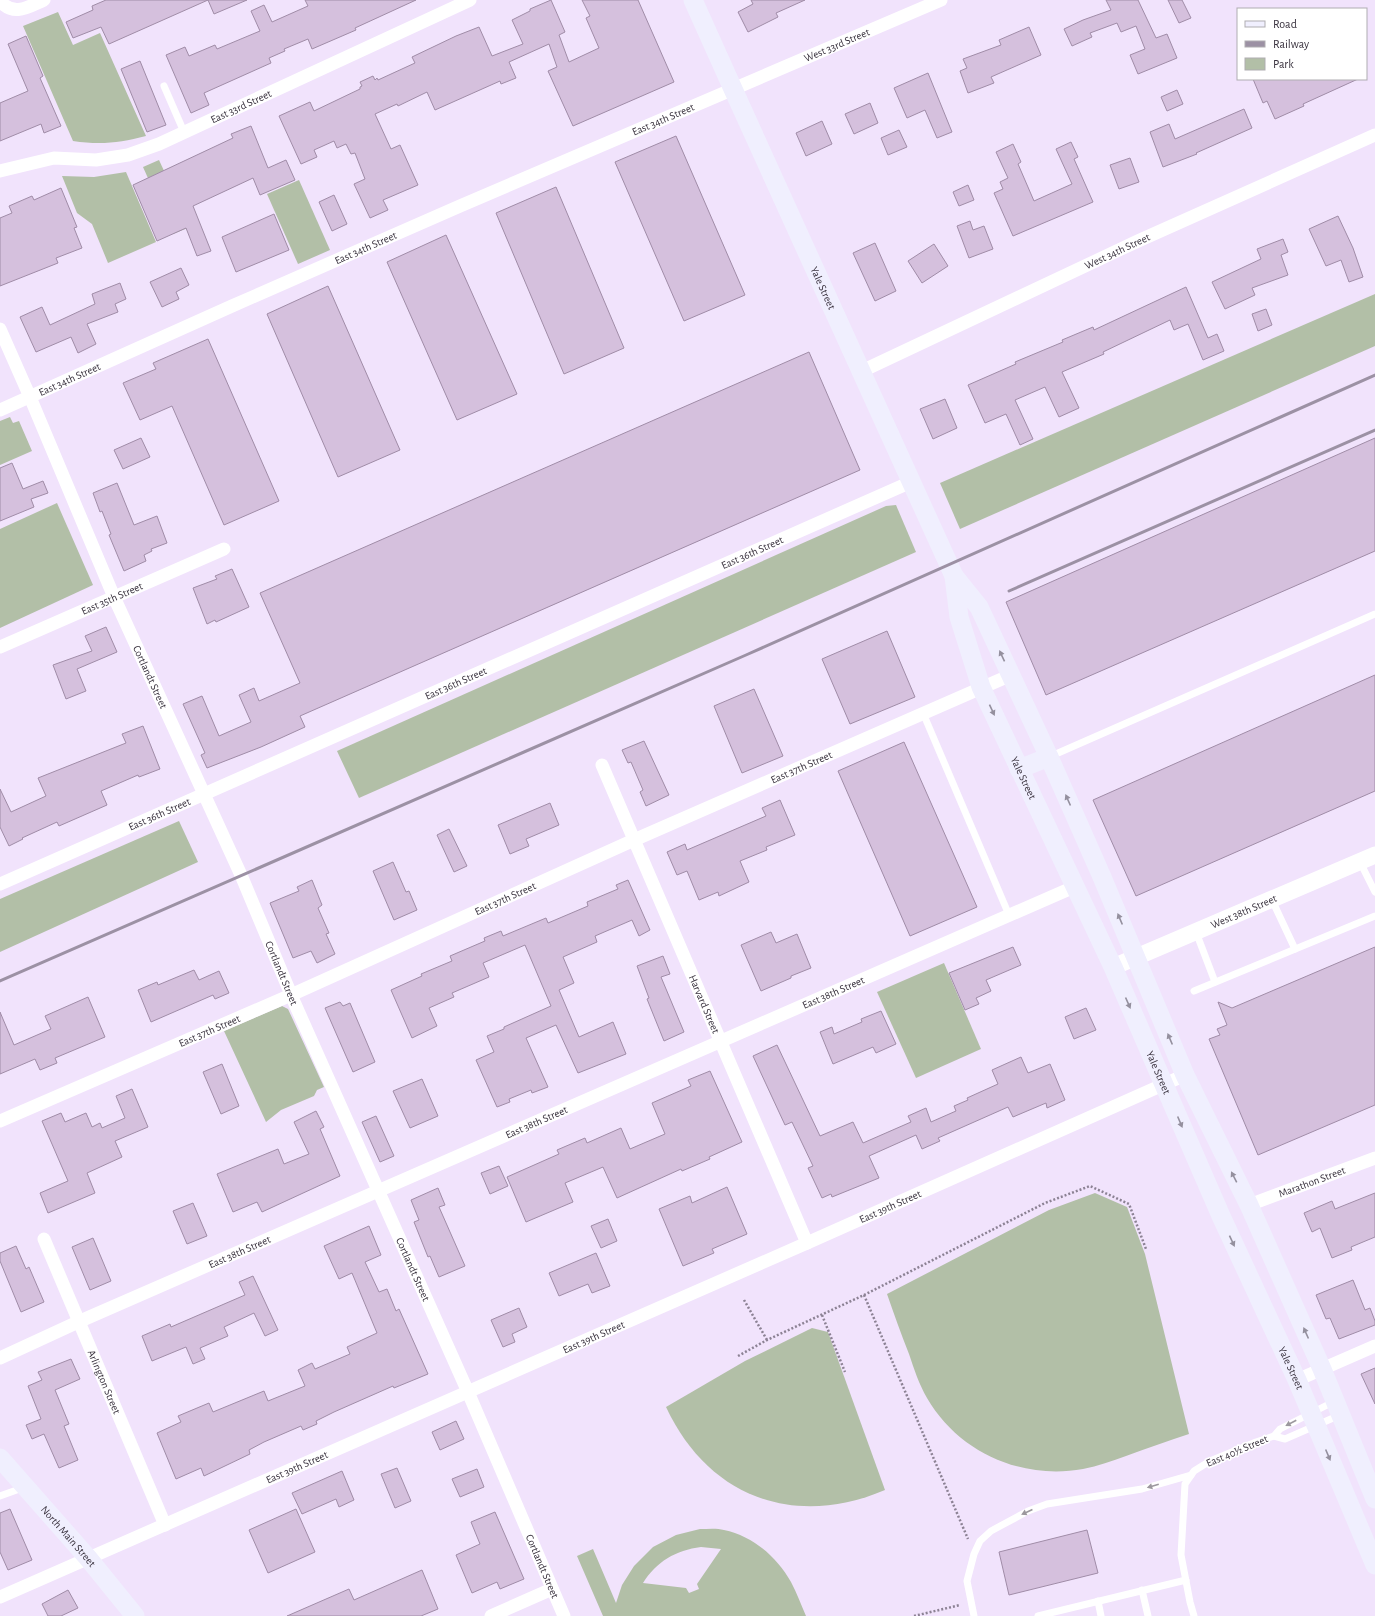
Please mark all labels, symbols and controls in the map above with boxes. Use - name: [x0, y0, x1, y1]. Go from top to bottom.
- legend: [1237, 8, 1367, 80]
- text: Road: [1273, 18, 1297, 30]
- street label: West 33rd Street: [802, 26, 871, 63]
- text: Railway: [1273, 38, 1309, 51]
- text: Park: [1273, 58, 1294, 70]
- street label: East 33rd Street: [209, 87, 273, 125]
- street label: East 34th Street: [630, 101, 696, 137]
- street label: East 34th Street: [333, 229, 399, 266]
- street label: West 34th Street: [1083, 231, 1152, 271]
- street label: Yale Street: [809, 265, 838, 311]
- street label: East 34th Street: [37, 360, 102, 398]
- street label: East 36th Street: [719, 534, 785, 571]
- street label: East 35th Street: [79, 580, 145, 616]
- street label: Cortlandt Street: [131, 643, 170, 711]
- one-way arrow: [999, 651, 1005, 662]
- street label: East 36th Street: [423, 664, 489, 701]
- one-way arrow: [989, 704, 995, 716]
- street label: East 37th Street: [769, 748, 834, 785]
- street label: Yale Street: [1009, 755, 1039, 801]
- one-way arrow: [1065, 794, 1071, 805]
- street label: East 36th Street: [127, 795, 192, 832]
- street label: East 37th Street: [473, 880, 538, 917]
- street label: West 38th Street: [1209, 892, 1279, 930]
- one-way arrow: [1117, 913, 1123, 925]
- street label: Cortlandt Street: [264, 939, 300, 1007]
- street label: Harvard Street: [687, 973, 722, 1035]
- street label: East 38th Street: [801, 974, 866, 1010]
- one-way arrow: [1125, 997, 1131, 1009]
- street label: East 37th Street: [177, 1012, 242, 1049]
- one-way arrow: [1167, 1032, 1173, 1044]
- street label: Yale Street: [1145, 1049, 1173, 1096]
- street label: East 38th Street: [504, 1103, 569, 1140]
- one-way arrow: [1177, 1117, 1183, 1128]
- street label: Marathon Street: [1277, 1164, 1347, 1199]
- one-way arrow: [1231, 1171, 1238, 1183]
- street label: East 39th Street: [857, 1187, 923, 1225]
- street label: East 38th Street: [207, 1233, 272, 1270]
- street label: Cortlandt Street: [394, 1236, 432, 1303]
- one-way arrow: [1230, 1236, 1236, 1248]
- street label: East 39th Street: [561, 1318, 626, 1355]
- one-way arrow: [1303, 1328, 1309, 1339]
- street label: Yale Street: [1277, 1345, 1306, 1391]
- street label: Arlington Street: [86, 1348, 123, 1416]
- one-way arrow: [1285, 1420, 1297, 1426]
- street label: East 40½ Street: [1205, 1433, 1270, 1469]
- street label: East 39th Street: [264, 1448, 330, 1485]
- one-way arrow: [1325, 1449, 1331, 1460]
- one-way arrow: [1147, 1483, 1159, 1489]
- street label: North Main Street: [39, 1504, 98, 1569]
- one-way arrow: [1021, 1509, 1032, 1515]
- street label: Cortlandt Street: [524, 1533, 561, 1600]

